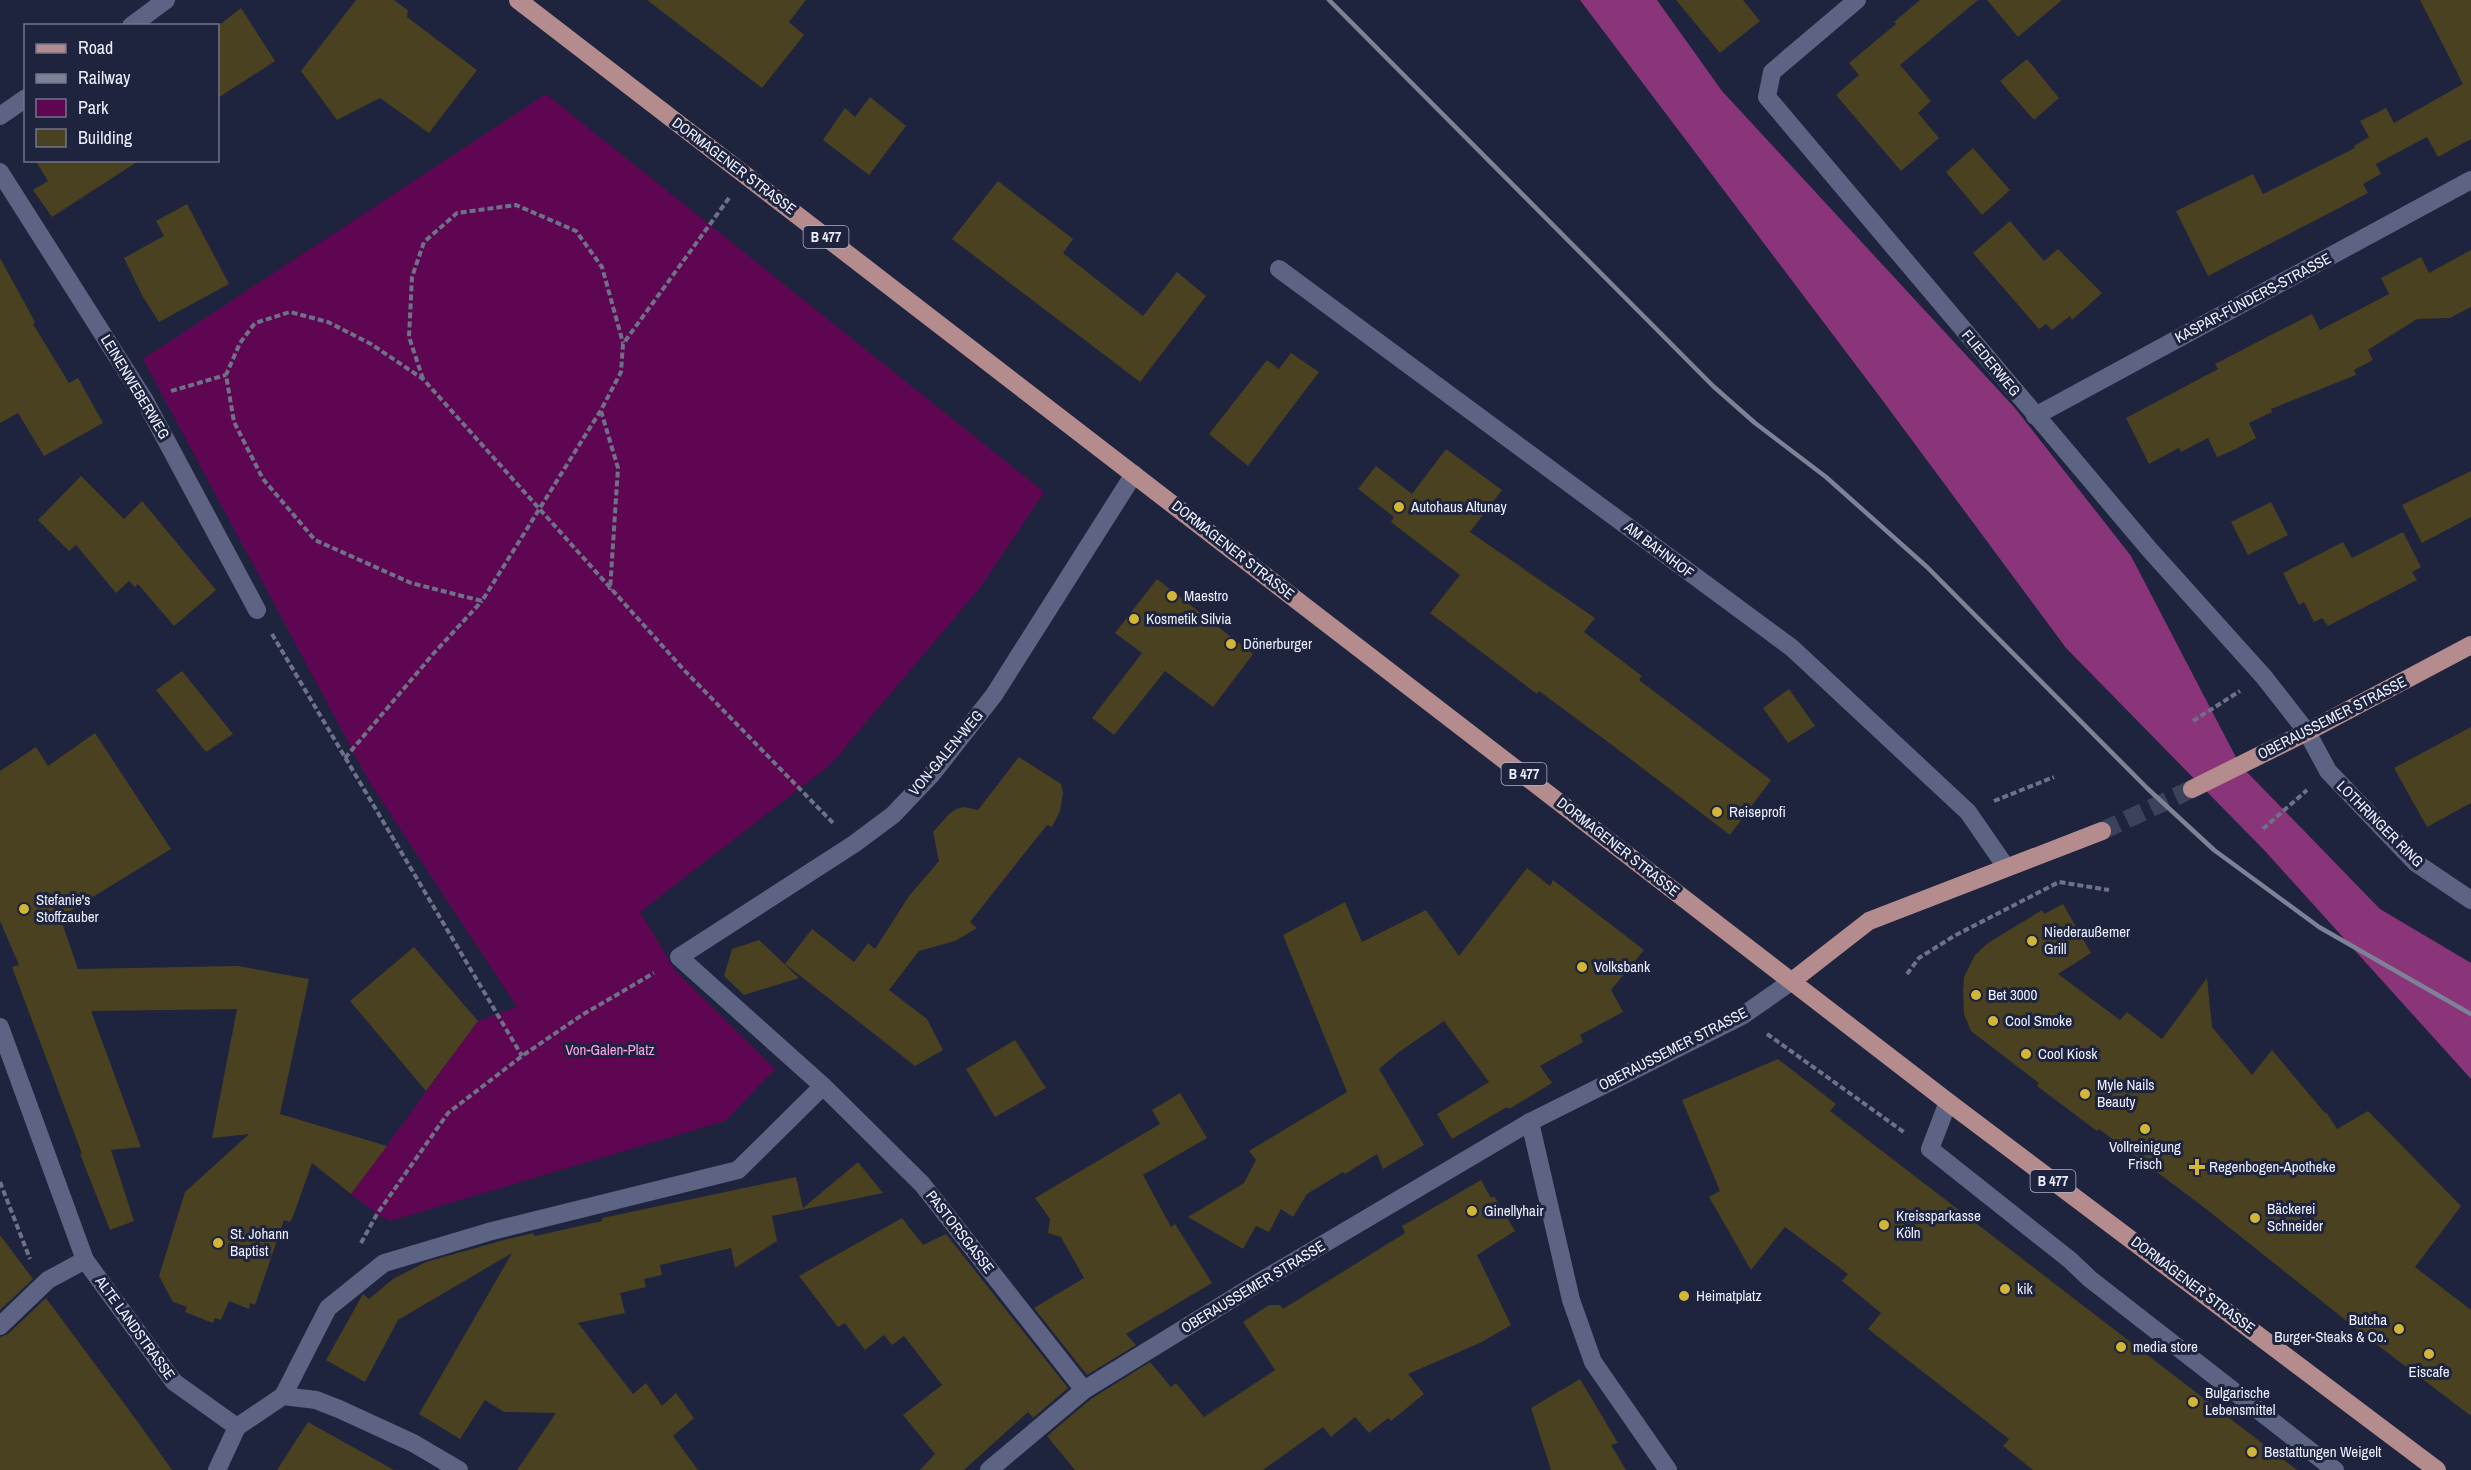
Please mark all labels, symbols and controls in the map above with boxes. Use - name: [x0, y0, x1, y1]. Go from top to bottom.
- legend: [24, 24, 219, 162]
- text: Road: [78, 35, 113, 60]
- text: Railway: [78, 65, 131, 90]
- text: Park: [78, 95, 109, 120]
- street label: DORMAGENER STRASSE: [668, 112, 801, 219]
- text: Building: [78, 125, 133, 150]
- road number: B 477: [804, 226, 848, 248]
- street label: KASPAR-FÜNDERS-STRASSE: [2171, 247, 2335, 348]
- street label: FLIEDERWEG: [1957, 325, 2025, 401]
- street label: LEINENWEBERWEG: [96, 330, 175, 443]
- street label: DORMAGENER STRASSE: [1168, 495, 1299, 604]
- place label: Autohaus Altunay: [1410, 496, 1508, 517]
- marker: Autohaus Altunay: [1392, 500, 1406, 514]
- street label: AM BAHNHOF: [1619, 516, 1698, 583]
- place label: Maestro: [1184, 585, 1229, 606]
- marker: Maestro: [1165, 589, 1179, 603]
- place label: Kosmetik Silvia: [1146, 608, 1232, 629]
- marker: Kosmetik Silvia: [1127, 612, 1141, 626]
- place label: Dönerburger: [1243, 633, 1312, 654]
- marker: Dönerburger: [1224, 637, 1238, 651]
- street label: OBERAUSSEMER STRASSE: [2254, 671, 2410, 764]
- street label: VON-GALEN-WEG: [904, 705, 988, 800]
- road number: B 477: [1502, 763, 1546, 785]
- street label: LOTHRINGER RING: [2332, 776, 2428, 872]
- street label: DORMAGENER STRASSE: [1553, 792, 1684, 901]
- place label: Reiseprofi: [1729, 801, 1786, 822]
- marker: Reiseprofi: [1710, 805, 1724, 819]
- place label: Stefanie's Stoffzauber: [36, 889, 99, 927]
- marker: Stefanie's Stoffzauber: [17, 902, 31, 916]
- place label: Niederaußemer Grill: [2044, 921, 2130, 959]
- marker: Niederaußemer Grill: [2025, 934, 2039, 948]
- place label: Volksbank: [1594, 956, 1651, 977]
- marker: Volksbank: [1575, 960, 1589, 974]
- place label: Bet 3000: [1988, 984, 2037, 1005]
- marker: Bet 3000: [1969, 988, 1983, 1002]
- street label: OBERAUSSEMER STRASSE: [1595, 1002, 1751, 1095]
- place label: Cool Smoke: [2005, 1010, 2072, 1031]
- marker: Cool Smoke: [1986, 1014, 2000, 1028]
- park label: Von-Galen-Platz: [565, 1039, 655, 1060]
- place label: Cool Kiosk: [2038, 1043, 2098, 1064]
- marker: Cool Kiosk: [2019, 1047, 2033, 1061]
- place label: Myle Nails Beauty: [2097, 1074, 2154, 1112]
- marker: Myle Nails Beauty: [2078, 1087, 2092, 1101]
- marker: Vollreinigung Frisch: [2138, 1122, 2152, 1136]
- place label: Vollreinigung Frisch: [2109, 1136, 2181, 1174]
- place label: Regenbogen-Apotheke: [2209, 1156, 2336, 1177]
- marker: Regenbogen-Apotheke: [2190, 1160, 2204, 1174]
- road number: B 477: [2030, 1170, 2076, 1192]
- street label: PASTORSGASSE: [921, 1186, 999, 1278]
- place label: Bäckerei Schneider: [2267, 1198, 2323, 1236]
- place label: Ginellyhair: [1484, 1200, 1543, 1221]
- marker: Ginellyhair: [1465, 1204, 1479, 1218]
- place label: Kreissparkasse Köln: [1896, 1205, 1981, 1243]
- marker: Bäckerei Schneider: [2248, 1211, 2262, 1225]
- marker: Kreissparkasse Köln: [1877, 1218, 1891, 1232]
- place label: St. Johann Baptist: [230, 1223, 289, 1261]
- street label: DORMAGENER STRASSE: [2127, 1231, 2260, 1338]
- street label: OBERAUSSEMER STRASSE: [1177, 1235, 1329, 1338]
- marker: St. Johann Baptist: [211, 1236, 225, 1250]
- street label: ALTE LANDSTRASSE: [90, 1271, 180, 1384]
- place label: kik: [2017, 1278, 2034, 1299]
- marker: kik: [1998, 1282, 2012, 1296]
- place label: Heimatplatz: [1696, 1285, 1762, 1306]
- marker: Heimatplatz: [1677, 1289, 1691, 1303]
- place label: Butcha Burger-Steaks & Co.: [2274, 1309, 2387, 1347]
- marker: Butcha Burger-Steaks & Co.: [2392, 1322, 2406, 1336]
- place label: media store: [2133, 1336, 2198, 1357]
- marker: media store: [2114, 1340, 2128, 1354]
- marker: Eiscafe: [2422, 1347, 2436, 1361]
- place label: Eiscafe: [2408, 1361, 2450, 1382]
- place label: Bulgarische Lebensmittel: [2205, 1382, 2275, 1420]
- marker: Bulgarische Lebensmittel: [2186, 1395, 2200, 1409]
- place label: Bestattungen Weigelt: [2264, 1441, 2382, 1462]
- marker: Bestattungen Weigelt: [2245, 1445, 2259, 1459]

